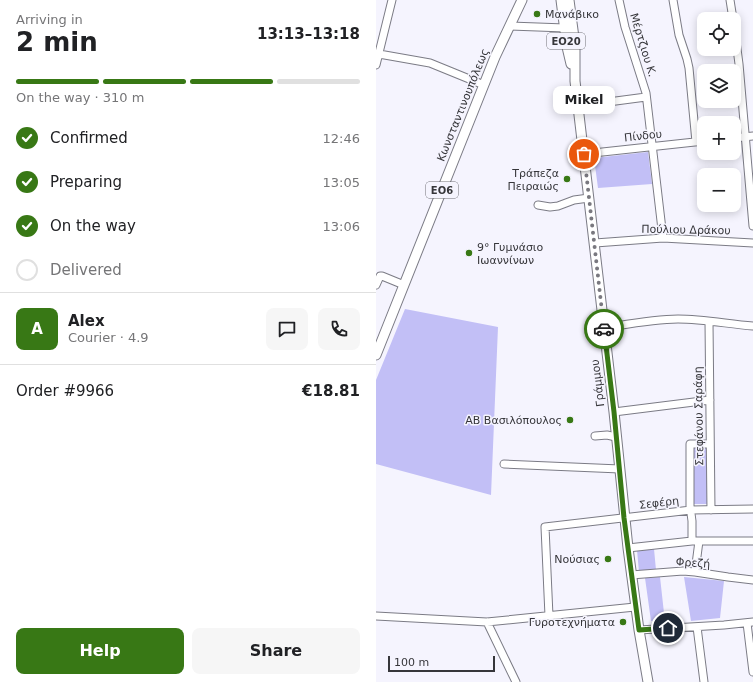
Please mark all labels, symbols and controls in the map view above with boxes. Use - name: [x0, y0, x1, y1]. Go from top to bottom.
- place label: Μανάβικο: [545, 8, 599, 21]
- marker: Μανάβικο: [532, 9, 542, 19]
- text: Arriving in: [16, 12, 83, 27]
- street label: Μέρτζιου Κ.: [627, 12, 659, 78]
- map controls: [697, 12, 741, 212]
- button: locate: [697, 12, 741, 56]
- text: 13:13–13:18: [257, 25, 360, 43]
- text: 2 min: [16, 27, 98, 57]
- road number: ΕΟ20: [547, 33, 585, 49]
- street label: Κωνσταντινουπόλεως: [434, 47, 492, 163]
- button: layers: [697, 64, 741, 108]
- callout: Mikel: [553, 86, 615, 114]
- text: On the way · 310 m: [16, 90, 144, 105]
- text: Mikel: [565, 92, 603, 107]
- button: +: [697, 116, 741, 160]
- icon: check: [16, 127, 38, 149]
- street label: Πίνδου: [623, 128, 663, 144]
- text: Confirmed: [50, 129, 128, 147]
- text: 12:46: [323, 131, 360, 146]
- pin: [567, 137, 601, 171]
- icon: bag: [573, 143, 595, 165]
- place label: Τράπεζα Πειραιώς: [507, 167, 559, 193]
- button: −: [697, 168, 741, 212]
- icon: check: [16, 171, 38, 193]
- text: Preparing: [50, 173, 122, 191]
- marker: Τράπεζα Πειραιώς: [562, 174, 572, 184]
- text: 13:05: [323, 175, 360, 190]
- road number: ΕΟ6: [426, 182, 458, 198]
- icon: check: [16, 215, 38, 237]
- text: On the way: [50, 217, 136, 235]
- text: 13:06: [323, 219, 360, 234]
- street label: Πούλιου Δράκου: [641, 223, 731, 237]
- place label: 9° Γυμνάσιο Ιωαννίνων: [477, 241, 544, 267]
- marker: 9° Γυμνάσιο Ιωαννίνων: [464, 248, 474, 258]
- text: Delivered: [50, 261, 122, 279]
- button: chat: [266, 308, 308, 350]
- button: phone: [318, 308, 360, 350]
- courier: [584, 309, 624, 349]
- text: Alex: [68, 312, 105, 330]
- icon: car: [593, 318, 615, 340]
- text: A: [31, 320, 43, 338]
- text: Courier · 4.9: [68, 330, 149, 345]
- street label: Γράμμου: [589, 359, 607, 407]
- street label: Στεφάνου Σαράφη: [692, 366, 706, 466]
- text: Order #9966: [16, 382, 114, 400]
- text: €18.81: [302, 382, 360, 400]
- place label: ΑΒ Βασιλόπουλος: [465, 414, 562, 427]
- marker: ΑΒ Βασιλόπουλος: [565, 415, 575, 425]
- street label: Σεφέρη: [638, 494, 680, 512]
- place label: Νούσιας: [554, 553, 600, 566]
- marker: Νούσιας: [603, 554, 613, 564]
- street label: Φρεζή: [675, 555, 711, 571]
- pin: [651, 611, 685, 645]
- place label: Γυροτεχνήματα: [529, 616, 615, 629]
- marker: Γυροτεχνήματα: [618, 617, 628, 627]
- icon: home: [657, 617, 679, 639]
- button: Help: [16, 628, 184, 674]
- button: Share: [192, 628, 360, 674]
- scale bar: [388, 654, 495, 673]
- text: 100 m: [394, 656, 429, 669]

